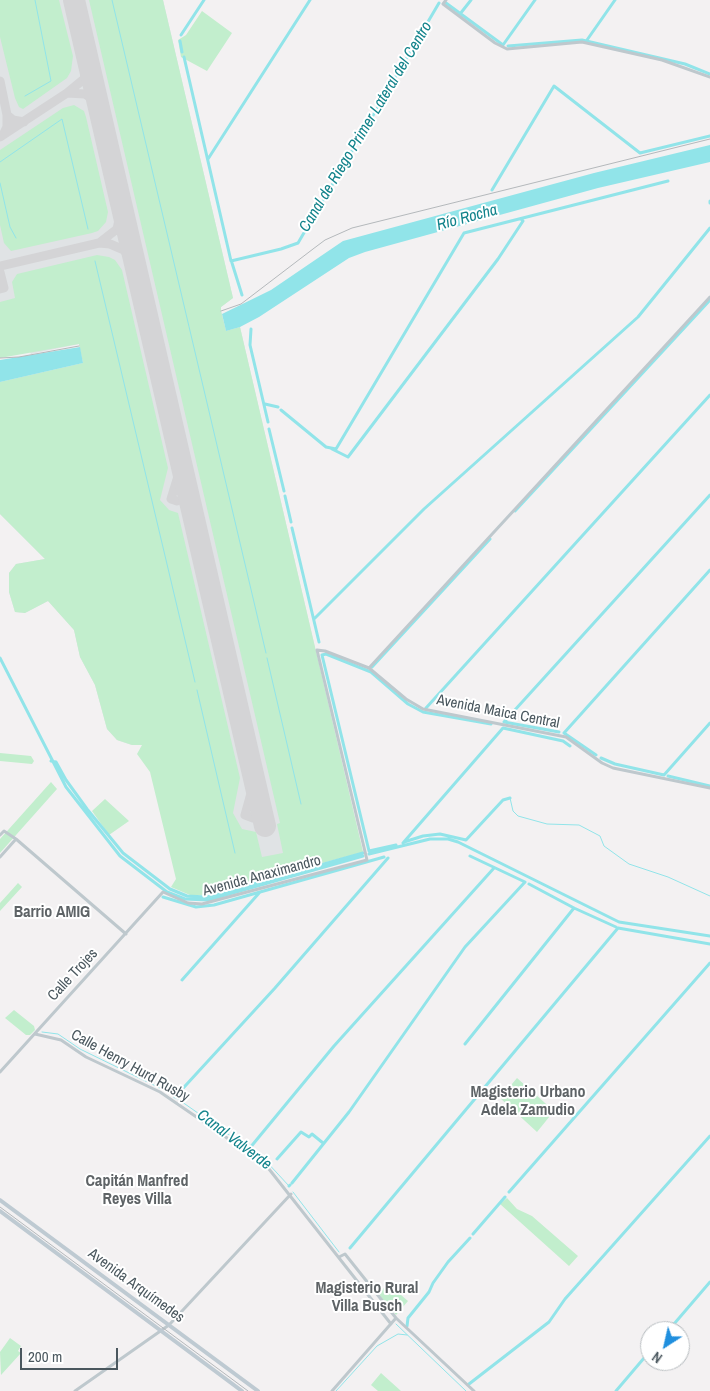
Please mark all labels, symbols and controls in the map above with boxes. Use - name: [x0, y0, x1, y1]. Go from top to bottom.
- water label: Canal de Riego Primer Lateral del Centro: [295, 18, 437, 236]
- water label: Río Rocha: [435, 201, 499, 235]
- street label: Avenida Maica Central: [435, 691, 561, 733]
- street label: Avenida Anaximandro: [201, 852, 323, 900]
- district label: Barrio AMIG: [14, 903, 90, 923]
- street label: Calle Trojes: [44, 945, 102, 1005]
- street label: Calle Henry Hurd Rusby: [68, 1026, 192, 1106]
- district label: Magisterio Urbano Adela Zamudio: [470, 1083, 586, 1121]
- water label: Canal Valverde: [193, 1106, 275, 1174]
- district label: Capitán Manfred Reyes Villa: [86, 1172, 188, 1210]
- street label: Avenida Arquímedes: [84, 1245, 188, 1327]
- district label: Magisterio Rural Villa Busch: [316, 1279, 418, 1317]
- north arrow: [640, 1321, 690, 1371]
- scale bar: [22, 1338, 120, 1370]
- text: 200 m: [28, 1346, 62, 1367]
- text: N: [648, 1348, 666, 1367]

